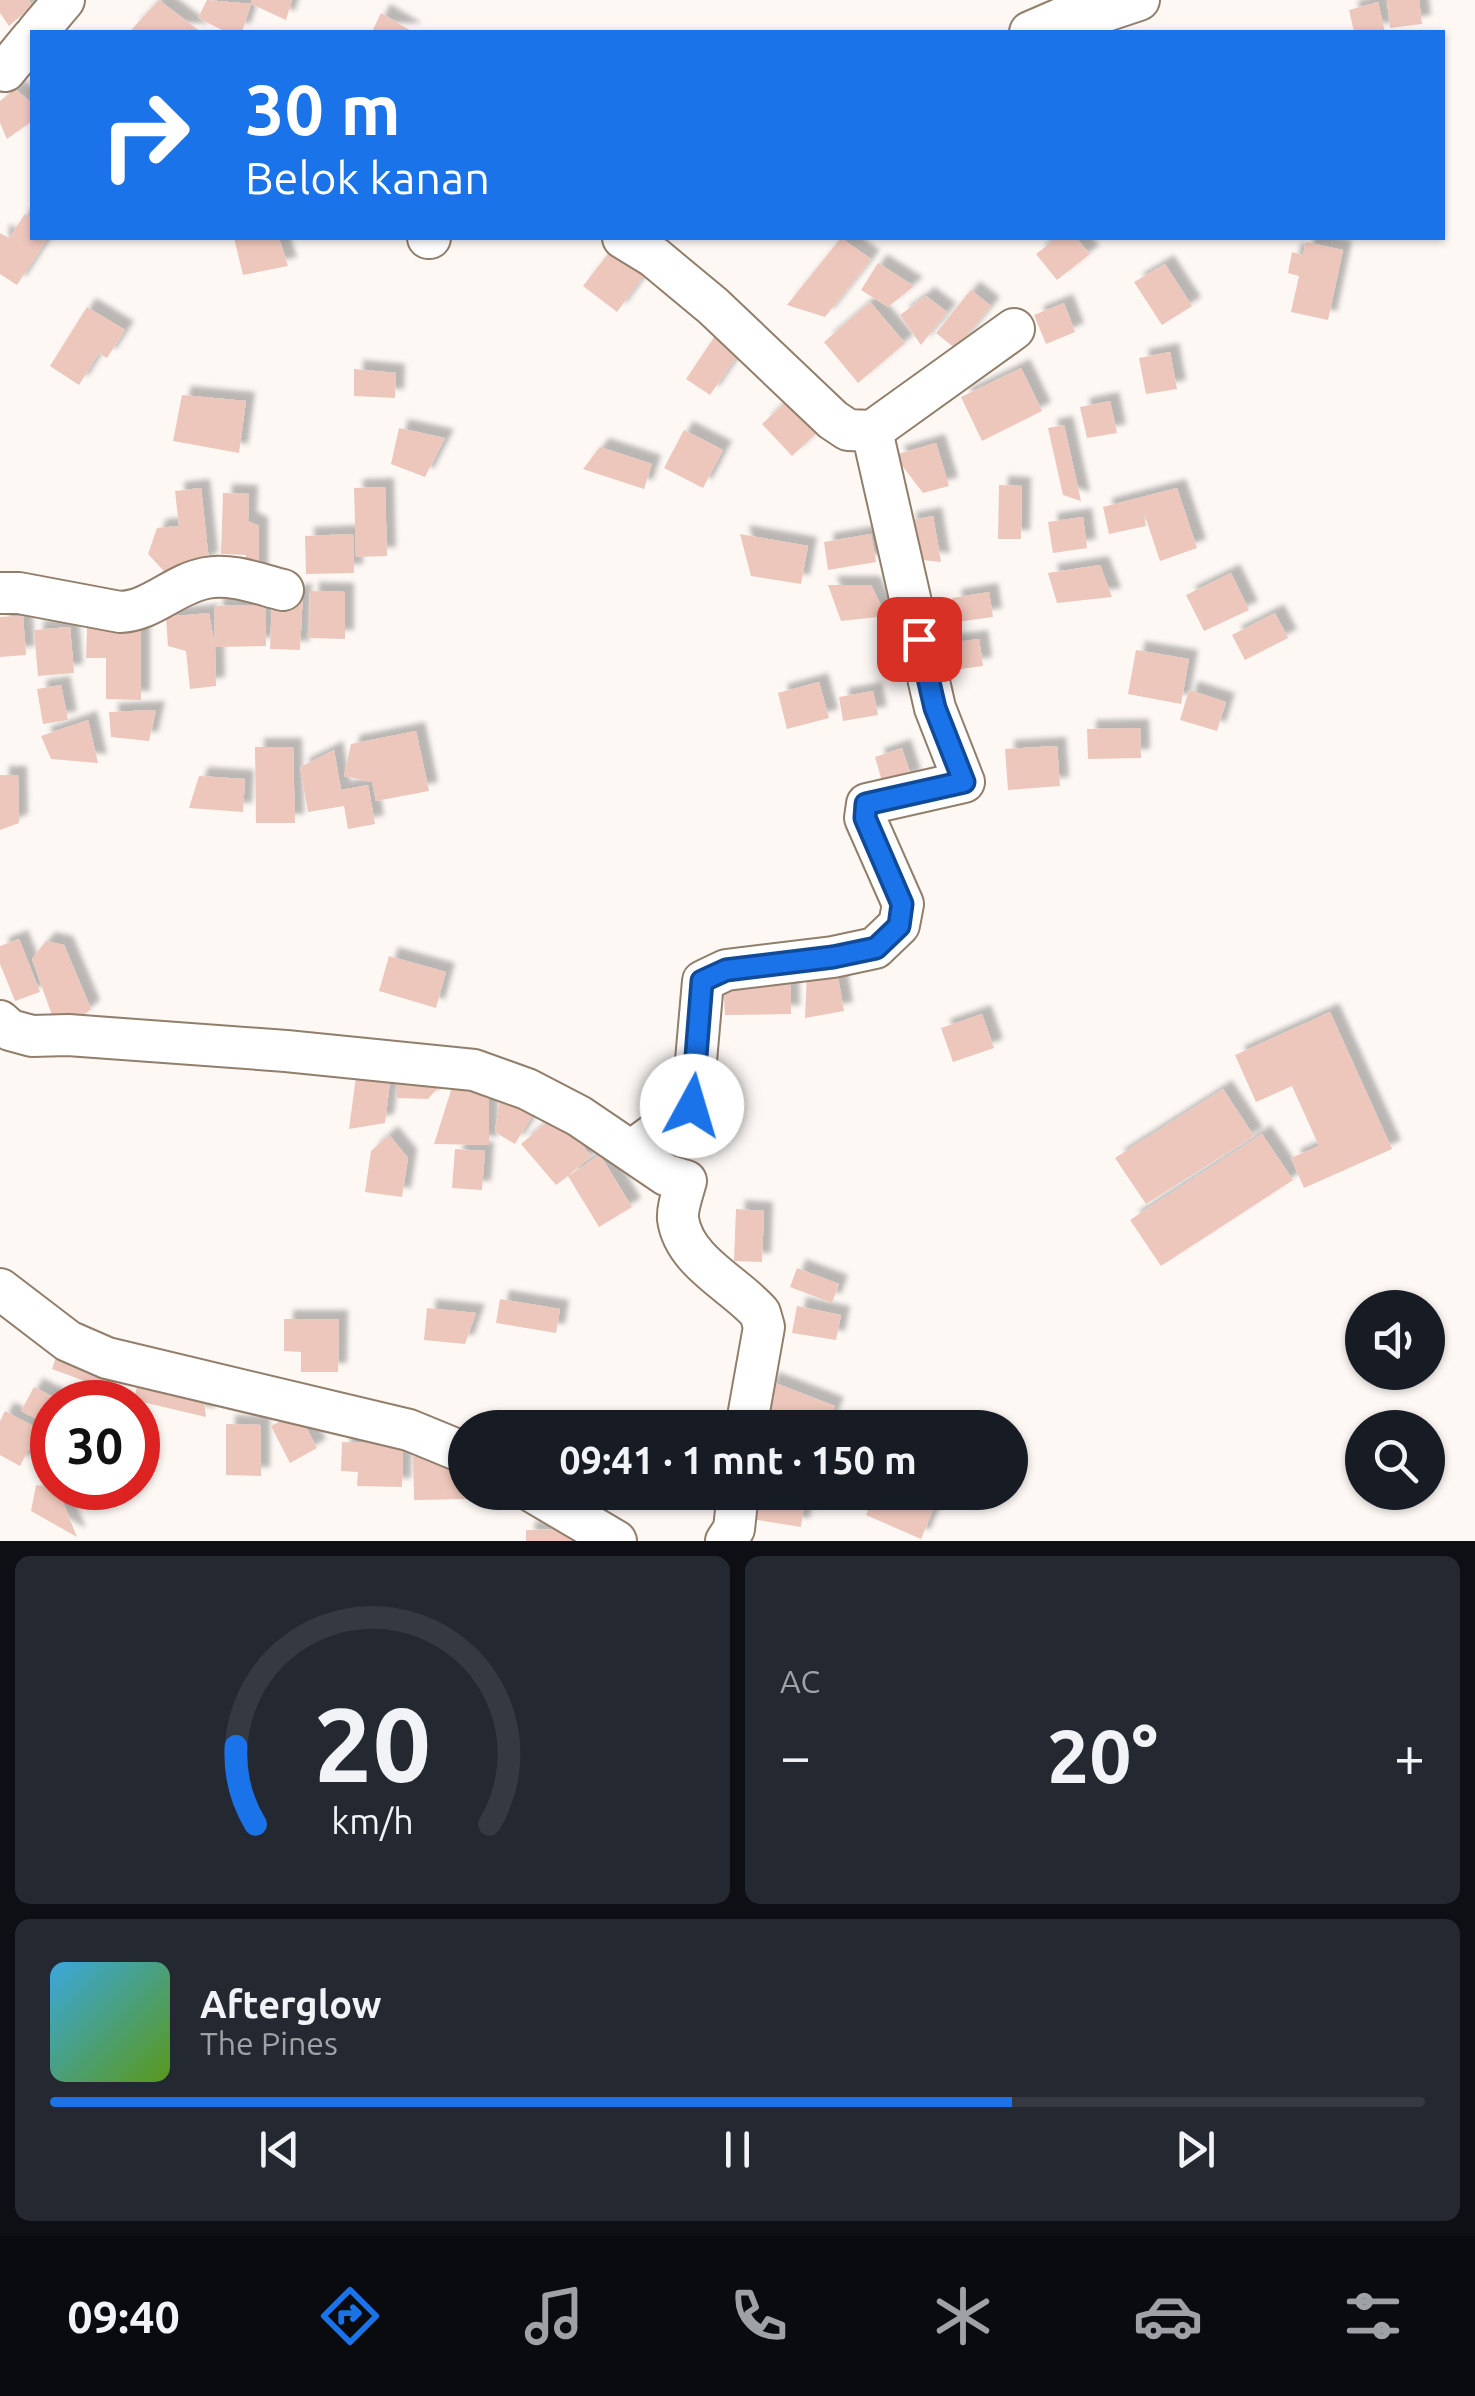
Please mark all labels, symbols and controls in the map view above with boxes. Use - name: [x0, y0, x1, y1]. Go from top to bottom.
- icon: right: [80, 70, 210, 200]
- text: 30 m: [245, 70, 401, 148]
- text: Belok kanan: [245, 152, 490, 203]
- pin: [877, 597, 962, 682]
- icon: arrive: [892, 612, 947, 667]
- position arrow: [640, 1054, 744, 1158]
- map controls: [1345, 1290, 1445, 1510]
- button: sound: [1345, 1290, 1445, 1390]
- speed limit sign: 30: [30, 1380, 160, 1510]
- button: search: [1345, 1410, 1445, 1510]
- text: 09:41 · 1 mnt · 150 m: [559, 1439, 917, 1481]
- text: AC: [780, 1663, 820, 1699]
- text: 20: [314, 1685, 431, 1802]
- text: 20°: [1047, 1713, 1158, 1797]
- text: −: [780, 1725, 811, 1786]
- text: +: [1394, 1725, 1425, 1786]
- text: km/h: [331, 1801, 414, 1841]
- text: Afterglow: [200, 1983, 382, 2025]
- text: The Pines: [200, 2025, 338, 2061]
- icon: previous: [252, 2122, 307, 2177]
- icon: pause: [710, 2122, 765, 2177]
- icon: next: [1168, 2122, 1223, 2177]
- icon: directions: [315, 2281, 385, 2351]
- icon: music: [519, 2281, 589, 2351]
- icon: phone: [724, 2281, 794, 2351]
- icon: climate: [928, 2281, 998, 2351]
- icon: car: [1133, 2281, 1203, 2351]
- icon: filters: [1338, 2281, 1408, 2351]
- text: 09:40: [67, 2291, 180, 2342]

